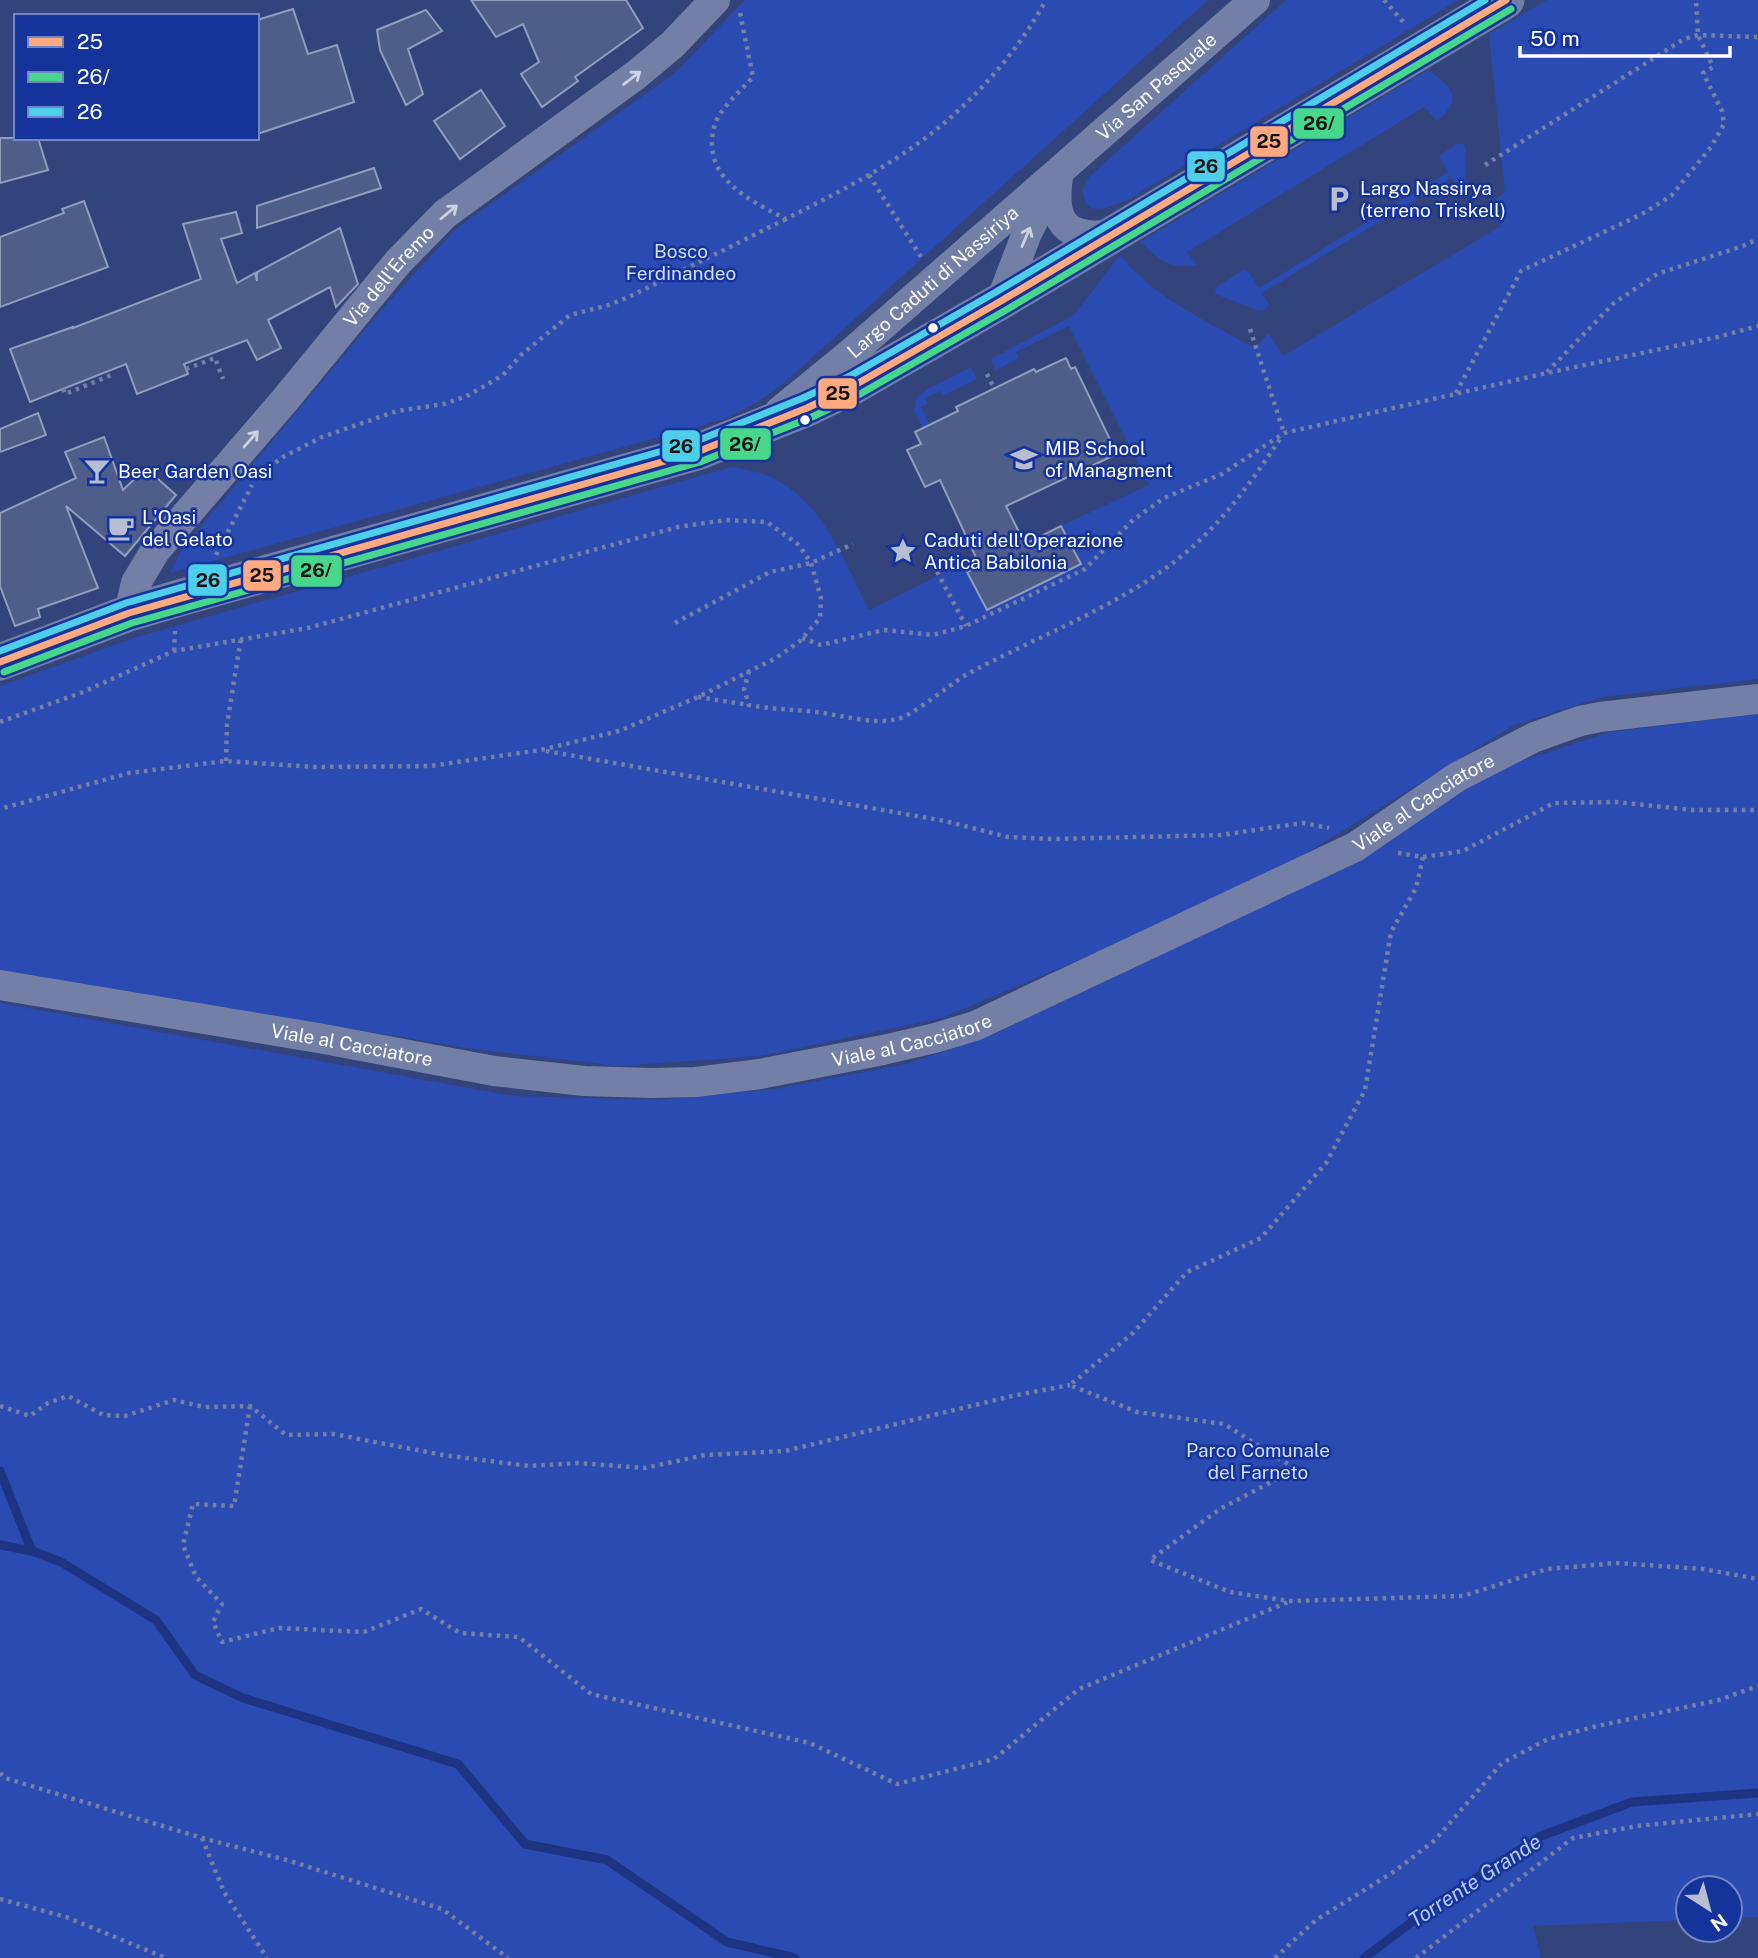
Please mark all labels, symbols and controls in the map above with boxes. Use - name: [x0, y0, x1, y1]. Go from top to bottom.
- legend: [14, 14, 259, 140]
- scale bar: [1520, 14, 1730, 58]
- text: 50 m: [1530, 26, 1580, 51]
- street label: Via San Pasquale: [1092, 28, 1221, 145]
- text: 25: [77, 29, 103, 54]
- text: 26/: [77, 64, 111, 89]
- one-way arrow: [622, 70, 641, 85]
- text: 26: [77, 99, 103, 124]
- line badge: 26/: [1292, 107, 1345, 140]
- text: 26/: [1303, 112, 1335, 134]
- line badge: 25: [1249, 125, 1289, 158]
- text: 25: [1257, 130, 1281, 152]
- line badge: 26: [1186, 150, 1226, 183]
- text: 26: [1194, 155, 1218, 177]
- place label: Largo Nassirya (terreno Triskell): [1360, 177, 1506, 221]
- parking icon: Largo Nassirya (terreno Triskell): [1324, 184, 1354, 214]
- street label: Largo Caduti di Nassiriya: [843, 201, 1022, 362]
- one-way arrow: [439, 205, 457, 220]
- street label: Via dell'Eremo: [339, 221, 438, 331]
- one-way arrow: [1020, 227, 1033, 248]
- park label: Bosco Ferdinandeo: [626, 240, 736, 284]
- unlabelled marker: [926, 321, 940, 335]
- line badge: 25: [817, 377, 858, 410]
- text: 25: [826, 382, 850, 404]
- unlabelled marker: [798, 413, 812, 427]
- line badge: 26/: [719, 427, 772, 461]
- line badge: 26: [661, 429, 701, 463]
- one-way arrow: [243, 430, 259, 448]
- text: 26/: [729, 433, 761, 455]
- text: 26: [669, 435, 693, 457]
- place label: MIB School of Managment: [1045, 437, 1173, 481]
- school or university icon: MIB School of Managment: [1009, 444, 1039, 474]
- bar icon: Beer Garden Oasi: [82, 456, 112, 486]
- place label: Beer Garden Oasi: [118, 460, 272, 482]
- place label: L'Oasi del Gelato: [142, 506, 233, 550]
- cafe icon: L'Oasi del Gelato: [106, 513, 136, 543]
- place label: Caduti dell'Operazione Antica Babilonia: [924, 529, 1123, 573]
- place icon: Caduti dell'Operazione Antica Babilonia: [888, 536, 918, 566]
- line badge: 26/: [290, 554, 343, 588]
- line badge: 25: [242, 559, 282, 592]
- text: 26/: [300, 559, 332, 581]
- line badge: 26: [187, 563, 228, 597]
- text: 25: [250, 564, 274, 586]
- text: 26: [196, 569, 220, 591]
- street label: Viale al Cacciatore: [1349, 749, 1498, 856]
- street label: Viale al Cacciatore: [830, 1009, 995, 1071]
- street label: Viale al Cacciatore: [269, 1019, 435, 1070]
- park label: Parco Comunale del Farneto: [1186, 1439, 1330, 1483]
- water label: Torrente Grande: [1404, 1828, 1546, 1933]
- north arrow: [1674, 1874, 1744, 1944]
- text: N: [1707, 1909, 1731, 1936]

